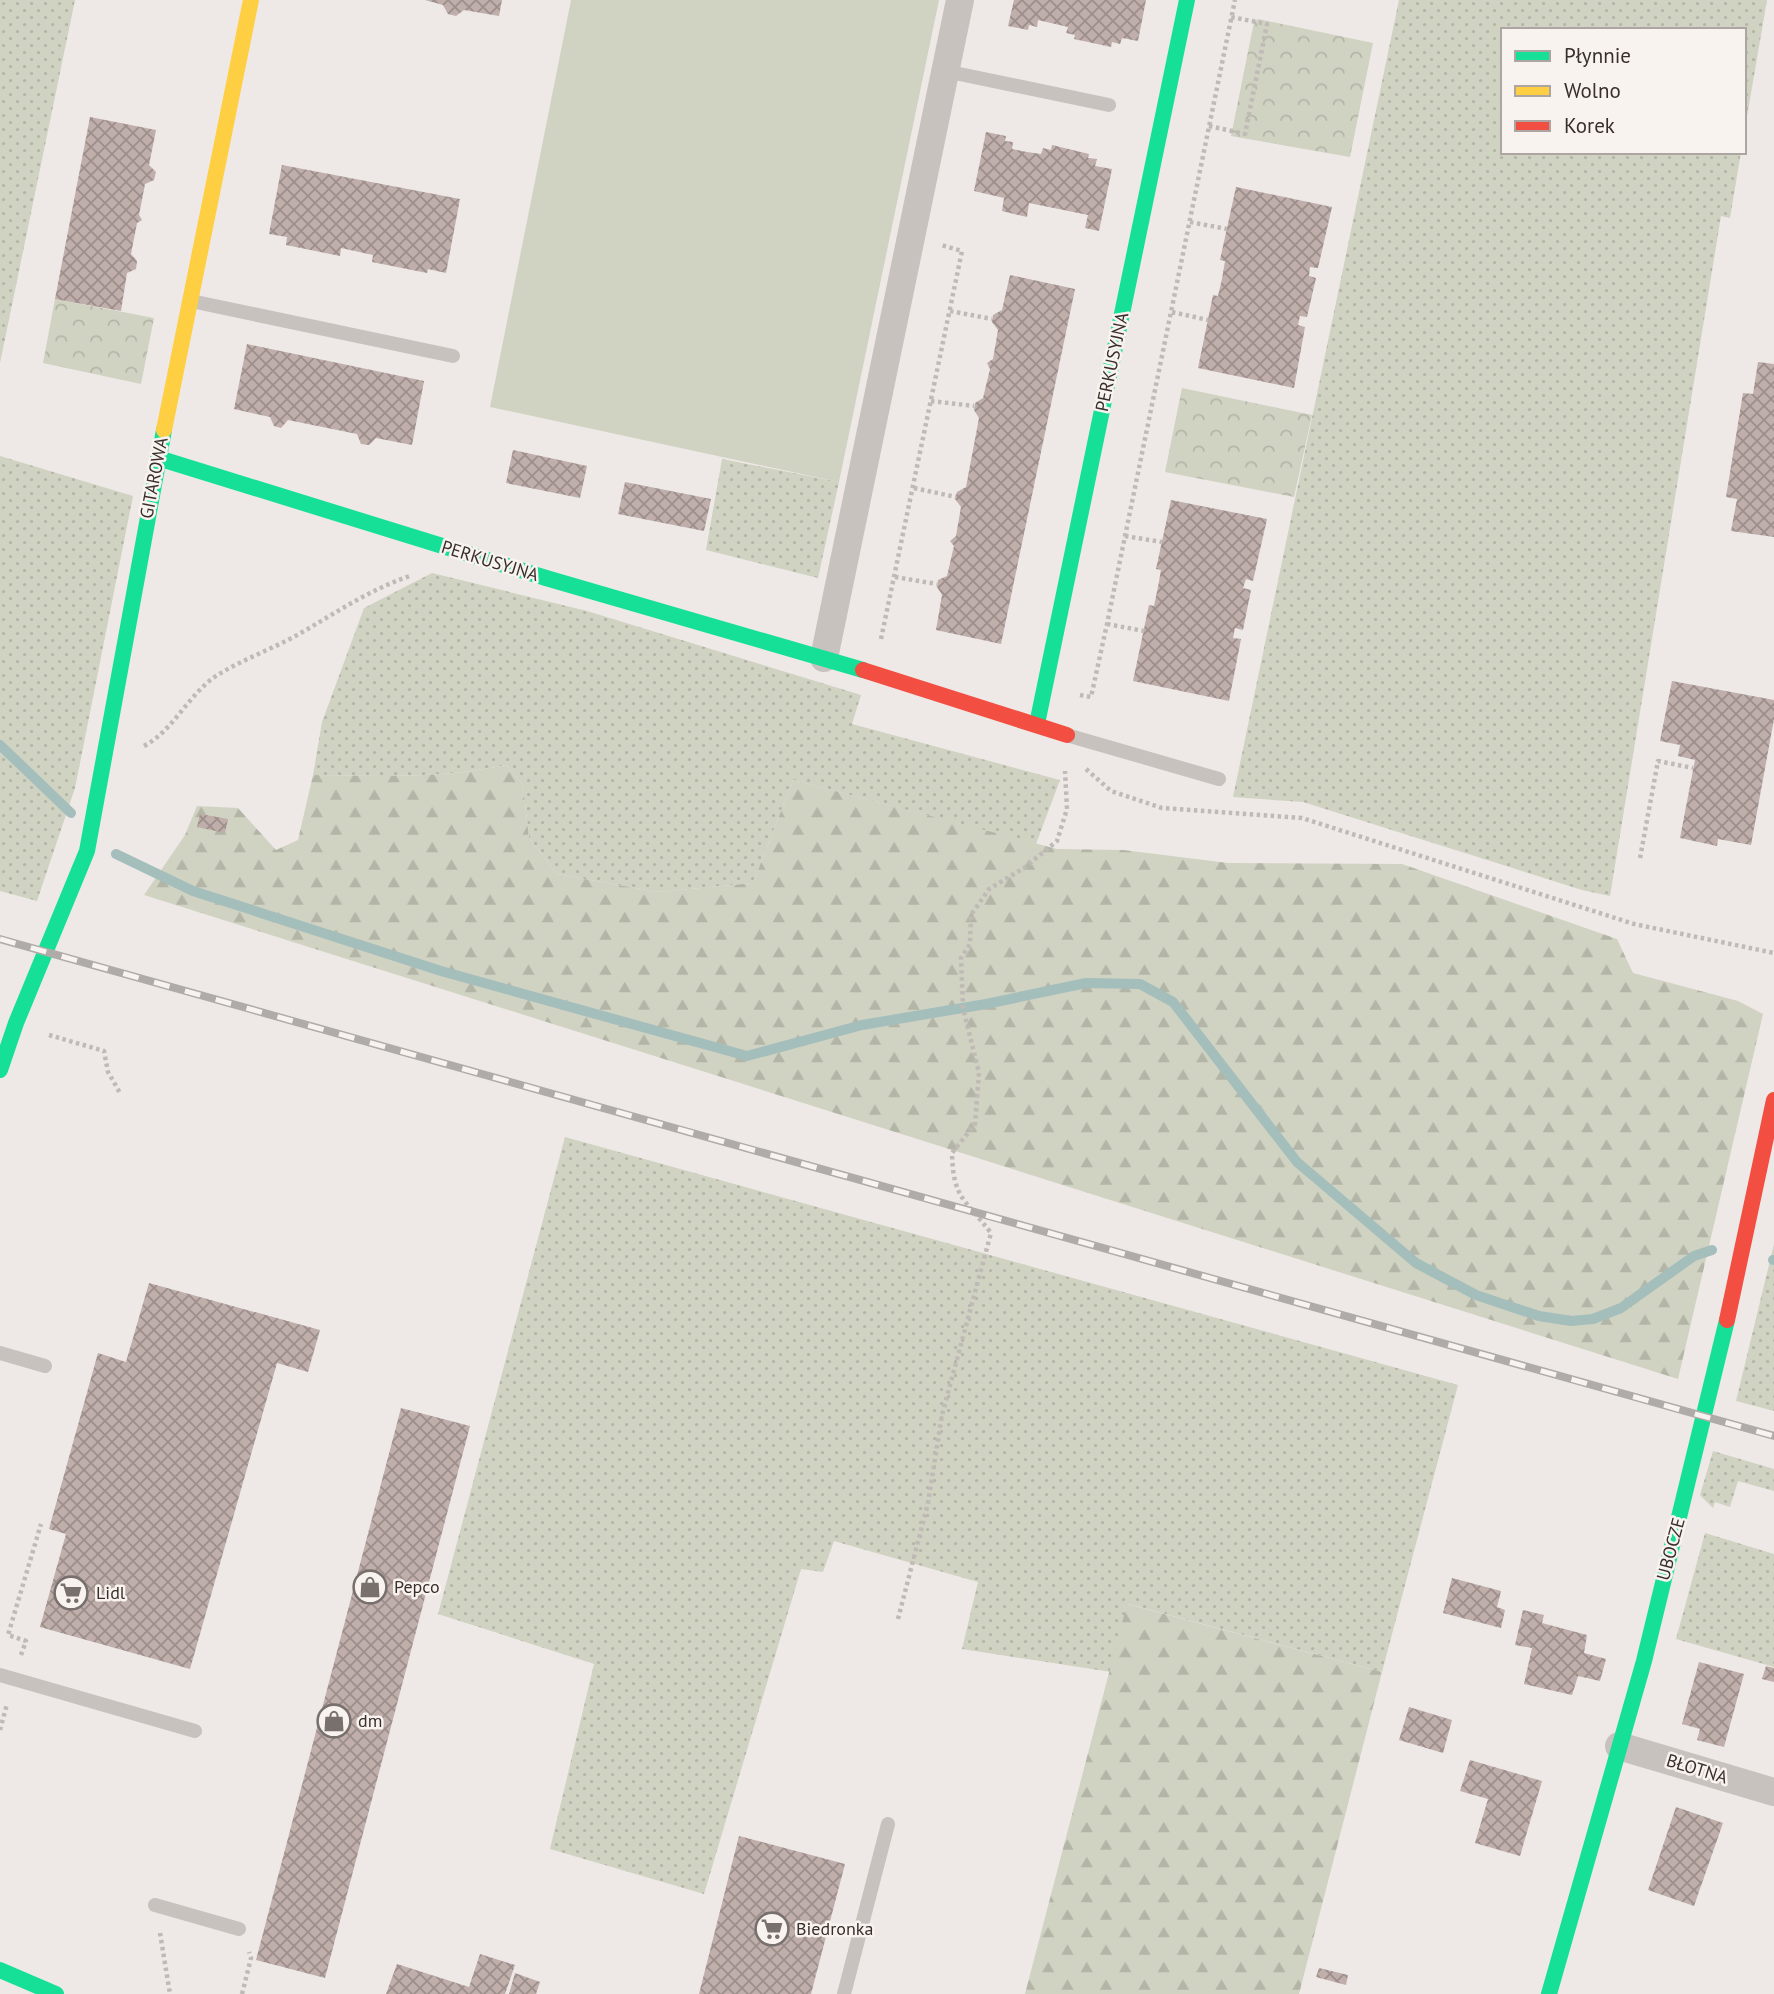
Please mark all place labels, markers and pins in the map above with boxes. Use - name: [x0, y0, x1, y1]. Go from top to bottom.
- shop icon: Pepco: [351, 1568, 389, 1606]
- supermarket icon: Lidl: [52, 1574, 90, 1612]
- place label: Pepco: [394, 1575, 440, 1598]
- place label: Lidl: [96, 1581, 126, 1604]
- shop icon: dm: [315, 1702, 353, 1740]
- place label: dm: [358, 1709, 382, 1732]
- supermarket icon: Biedronka: [753, 1910, 791, 1948]
- place label: Biedronka: [796, 1917, 873, 1940]

